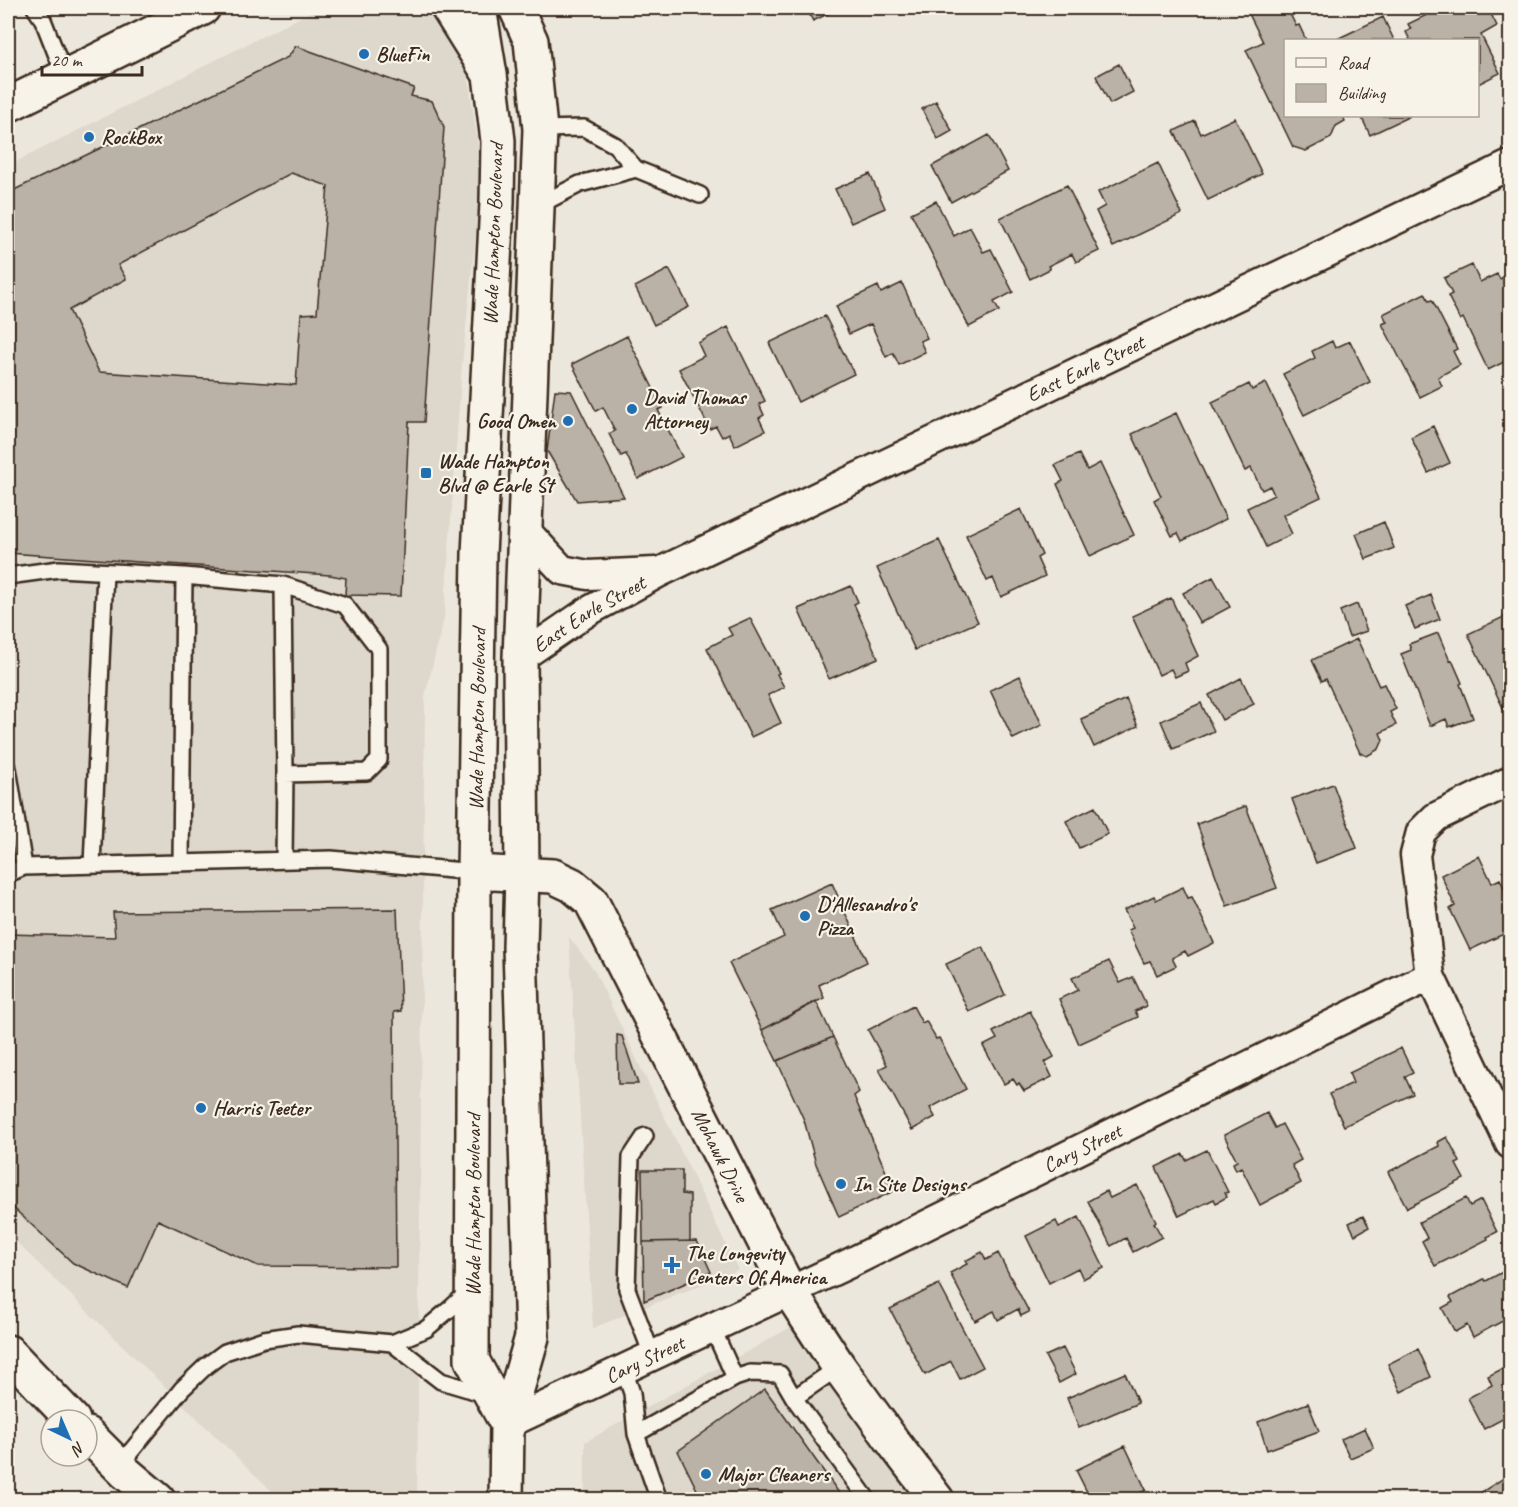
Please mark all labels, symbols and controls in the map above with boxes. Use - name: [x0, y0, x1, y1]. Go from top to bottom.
- scale bar: [42, 39, 142, 77]
- legend: [1284, 39, 1479, 117]
- place label: BlueFin: [376, 41, 430, 67]
- marker: BlueFin: [357, 47, 371, 61]
- text: 20 m: [51, 49, 84, 71]
- text: Road: [1338, 52, 1371, 74]
- text: Building: [1338, 82, 1387, 104]
- place label: RockBox: [101, 124, 163, 150]
- marker: RockBox: [82, 130, 96, 144]
- street label: Wade Hampton Boulevard: [477, 140, 509, 326]
- street label: East Earle Street: [1022, 328, 1150, 408]
- place label: David Thomas Attorney: [644, 384, 748, 435]
- marker: David Thomas Attorney: [625, 402, 639, 416]
- place label: Good Omen: [477, 408, 557, 434]
- marker: Good Omen: [561, 414, 575, 428]
- place label: Wade Hampton Blvd @ Earle St: [438, 448, 556, 498]
- marker: Wade Hampton Blvd @ Earle St: [419, 466, 433, 480]
- street label: East Earle Street: [528, 569, 652, 658]
- street label: Wade Hampton Boulevard: [462, 625, 492, 810]
- place label: D'Allesandro's Pizza: [817, 891, 919, 941]
- marker: D'Allesandro's Pizza: [798, 909, 812, 923]
- place label: Harris Teeter: [213, 1095, 312, 1121]
- marker: Harris Teeter: [194, 1101, 208, 1115]
- street label: Mohawk Drive: [686, 1104, 756, 1208]
- street label: Wade Hampton Boulevard: [460, 1111, 486, 1296]
- street label: Cary Street: [1039, 1117, 1128, 1178]
- place label: In Site Designs: [853, 1171, 968, 1197]
- marker: In Site Designs: [834, 1177, 848, 1191]
- place label: The Longevity Centers Of America: [686, 1240, 829, 1290]
- marker: The Longevity Centers Of America: [663, 1256, 681, 1274]
- street label: Cary Street: [601, 1329, 690, 1389]
- north arrow: [39, 1408, 99, 1468]
- text: N: [66, 1437, 89, 1461]
- place label: Major Cleaners: [718, 1461, 832, 1487]
- marker: Major Cleaners: [699, 1467, 713, 1481]

